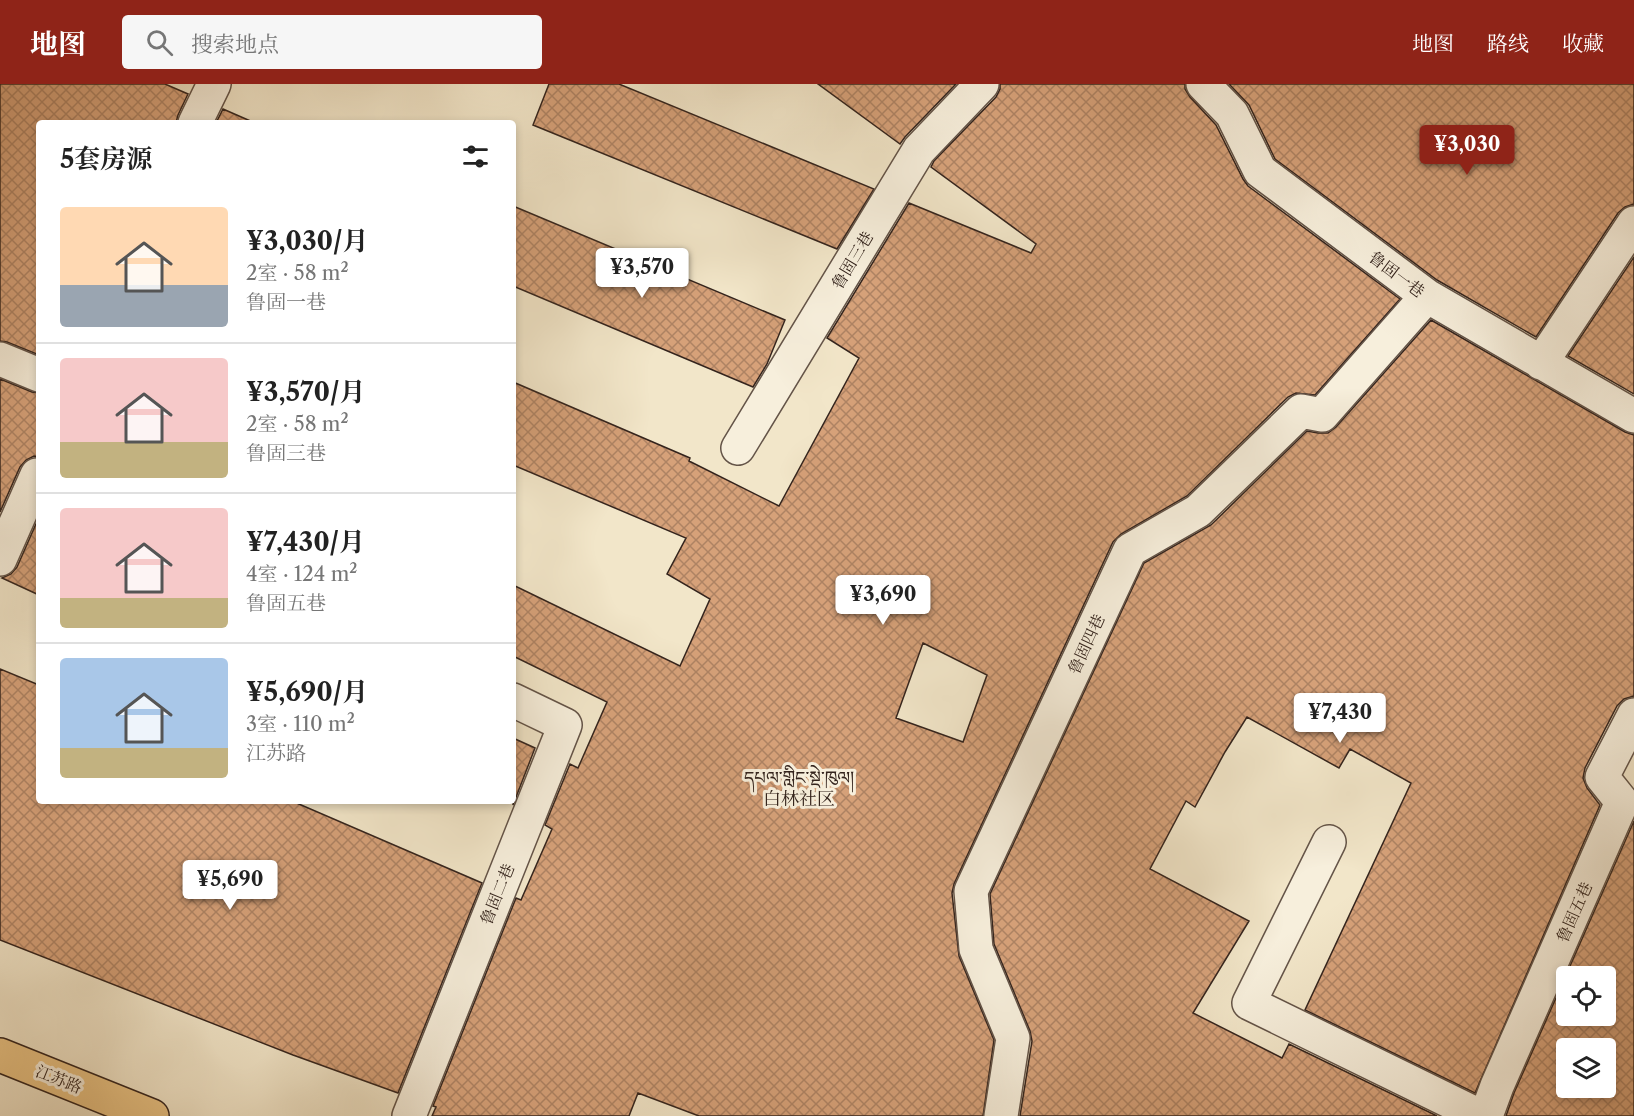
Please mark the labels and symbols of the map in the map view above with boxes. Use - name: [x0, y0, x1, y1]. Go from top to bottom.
- pin: ¥3,030: [1418, 125, 1516, 176]
- street label: 鲁固三巷: [827, 227, 877, 293]
- street label: 鲁固一巷: [1365, 247, 1429, 301]
- pin: ¥3,570: [593, 248, 691, 299]
- pin: ¥3,690: [834, 575, 932, 626]
- street label: 鲁固四巷: [1063, 611, 1109, 677]
- pin: ¥7,430: [1291, 693, 1389, 744]
- district label: དཔལ་གླིང་སྡེ་ཁུལ། 白林社区: [744, 764, 854, 810]
- pin: ¥5,690: [181, 860, 279, 911]
- street label: 鲁固二巷: [476, 861, 518, 927]
- street label: 鲁固五巷: [1552, 879, 1596, 945]
- street label: 江苏路: [33, 1061, 85, 1097]

